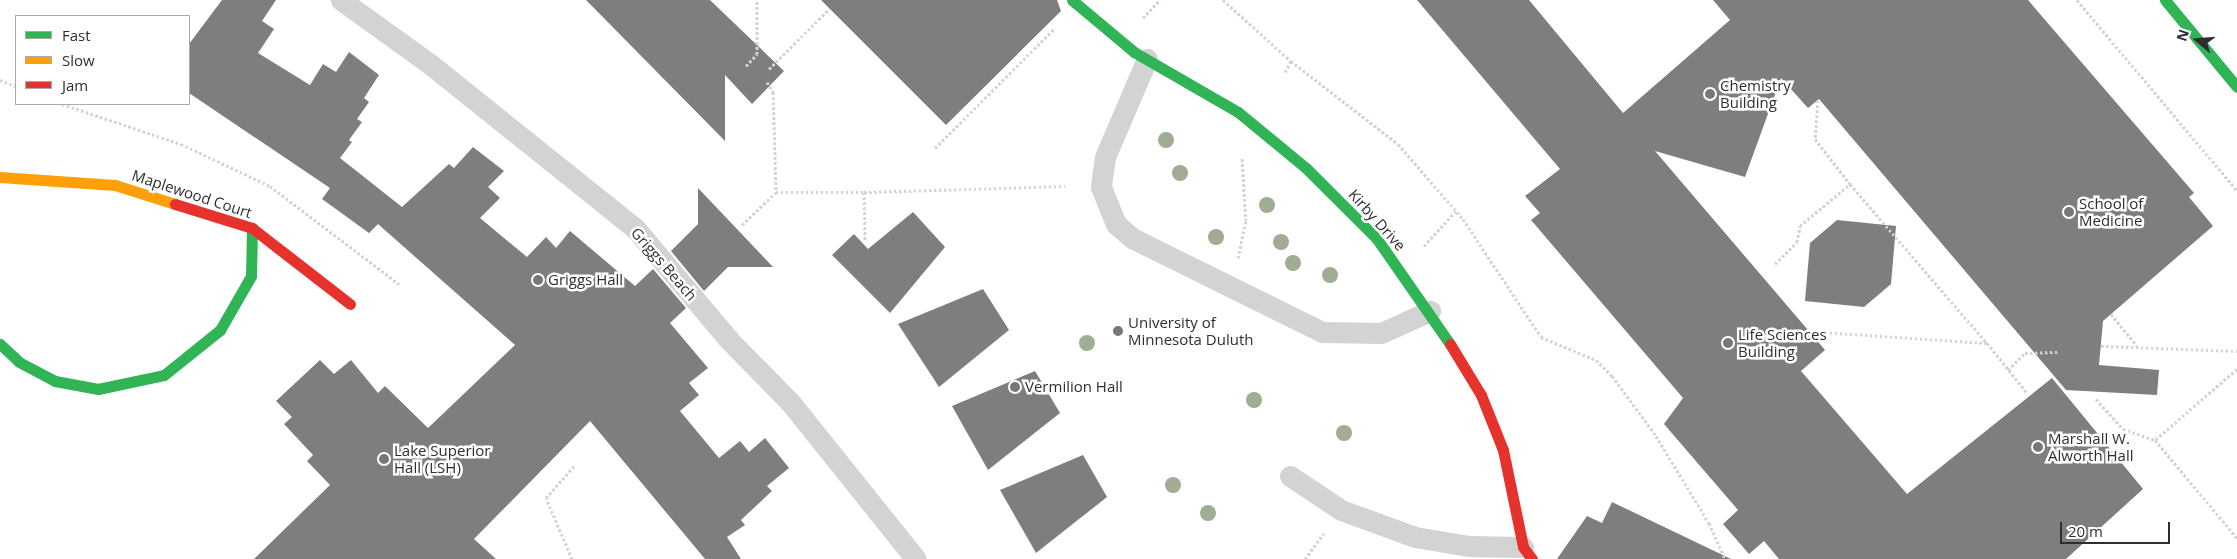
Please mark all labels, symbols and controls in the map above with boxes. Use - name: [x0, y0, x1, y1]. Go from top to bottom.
- legend: [15, 15, 190, 105]
- north arrow: [2172, 15, 2222, 65]
- text: Fast: [62, 25, 91, 45]
- text: N: [2171, 27, 2193, 44]
- text: Slow: [62, 50, 95, 70]
- text: Jam: [62, 75, 88, 95]
- place label: Chemistry Building: [1720, 76, 1791, 111]
- marker: Chemistry Building: [1704, 88, 1716, 100]
- street label: Maplewood Court: [130, 166, 254, 222]
- street label: Kirby Drive: [1345, 186, 1409, 254]
- place label: School of Medicine: [2079, 194, 2143, 229]
- marker: School of Medicine: [2063, 206, 2075, 218]
- street label: Griggs Beach: [627, 224, 701, 304]
- place label: Griggs Hall: [548, 271, 623, 289]
- marker: Griggs Hall: [532, 274, 544, 286]
- place label: University of Minnesota Duluth: [1128, 313, 1253, 348]
- marker: University of Minnesota Duluth: [1112, 325, 1124, 337]
- place label: Life Sciences Building: [1738, 325, 1827, 360]
- marker: Life Sciences Building: [1722, 337, 1734, 349]
- place label: Vermilion Hall: [1025, 378, 1123, 396]
- marker: Vermilion Hall: [1009, 381, 1021, 393]
- place label: Marshall W. Alworth Hall: [2048, 429, 2133, 464]
- place label: Lake Superior Hall (LSH): [394, 441, 490, 476]
- marker: Marshall W. Alworth Hall: [2032, 441, 2044, 453]
- marker: Lake Superior Hall (LSH): [378, 453, 390, 465]
- scale bar: [2062, 512, 2172, 544]
- text: 20 m: [2068, 521, 2103, 541]

